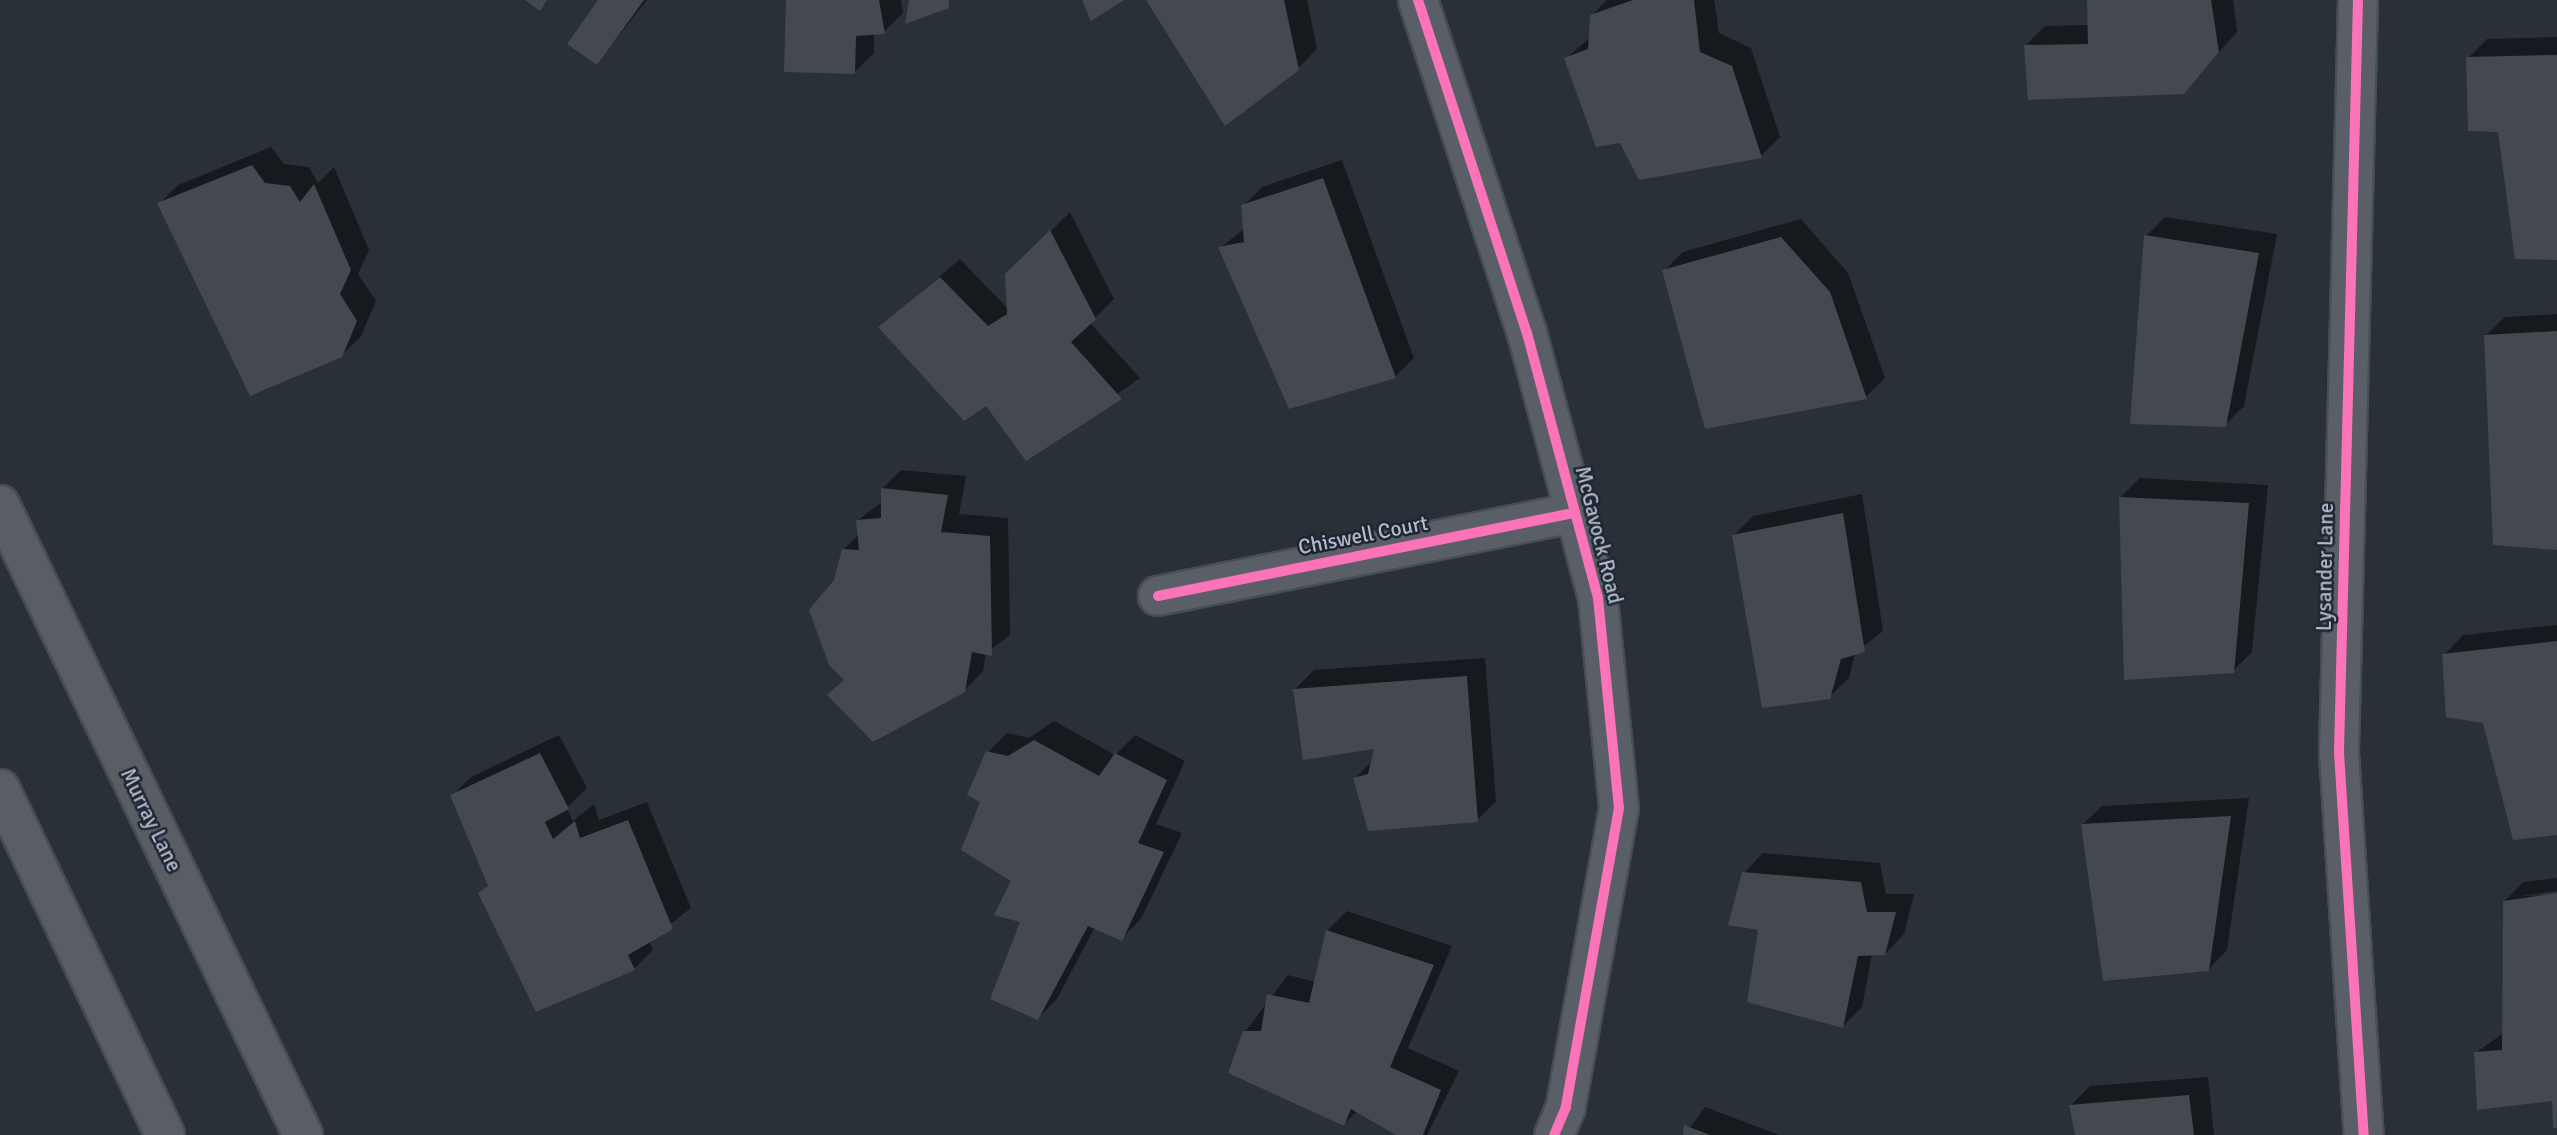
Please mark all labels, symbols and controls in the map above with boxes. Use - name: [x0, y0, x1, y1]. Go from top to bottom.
- street label: McGavock Road: [1570, 464, 1628, 606]
- street label: Lysander Lane: [2311, 503, 2339, 631]
- street label: Chiswell Court: [1296, 510, 1430, 560]
- street label: Murray Lane: [115, 764, 187, 876]

